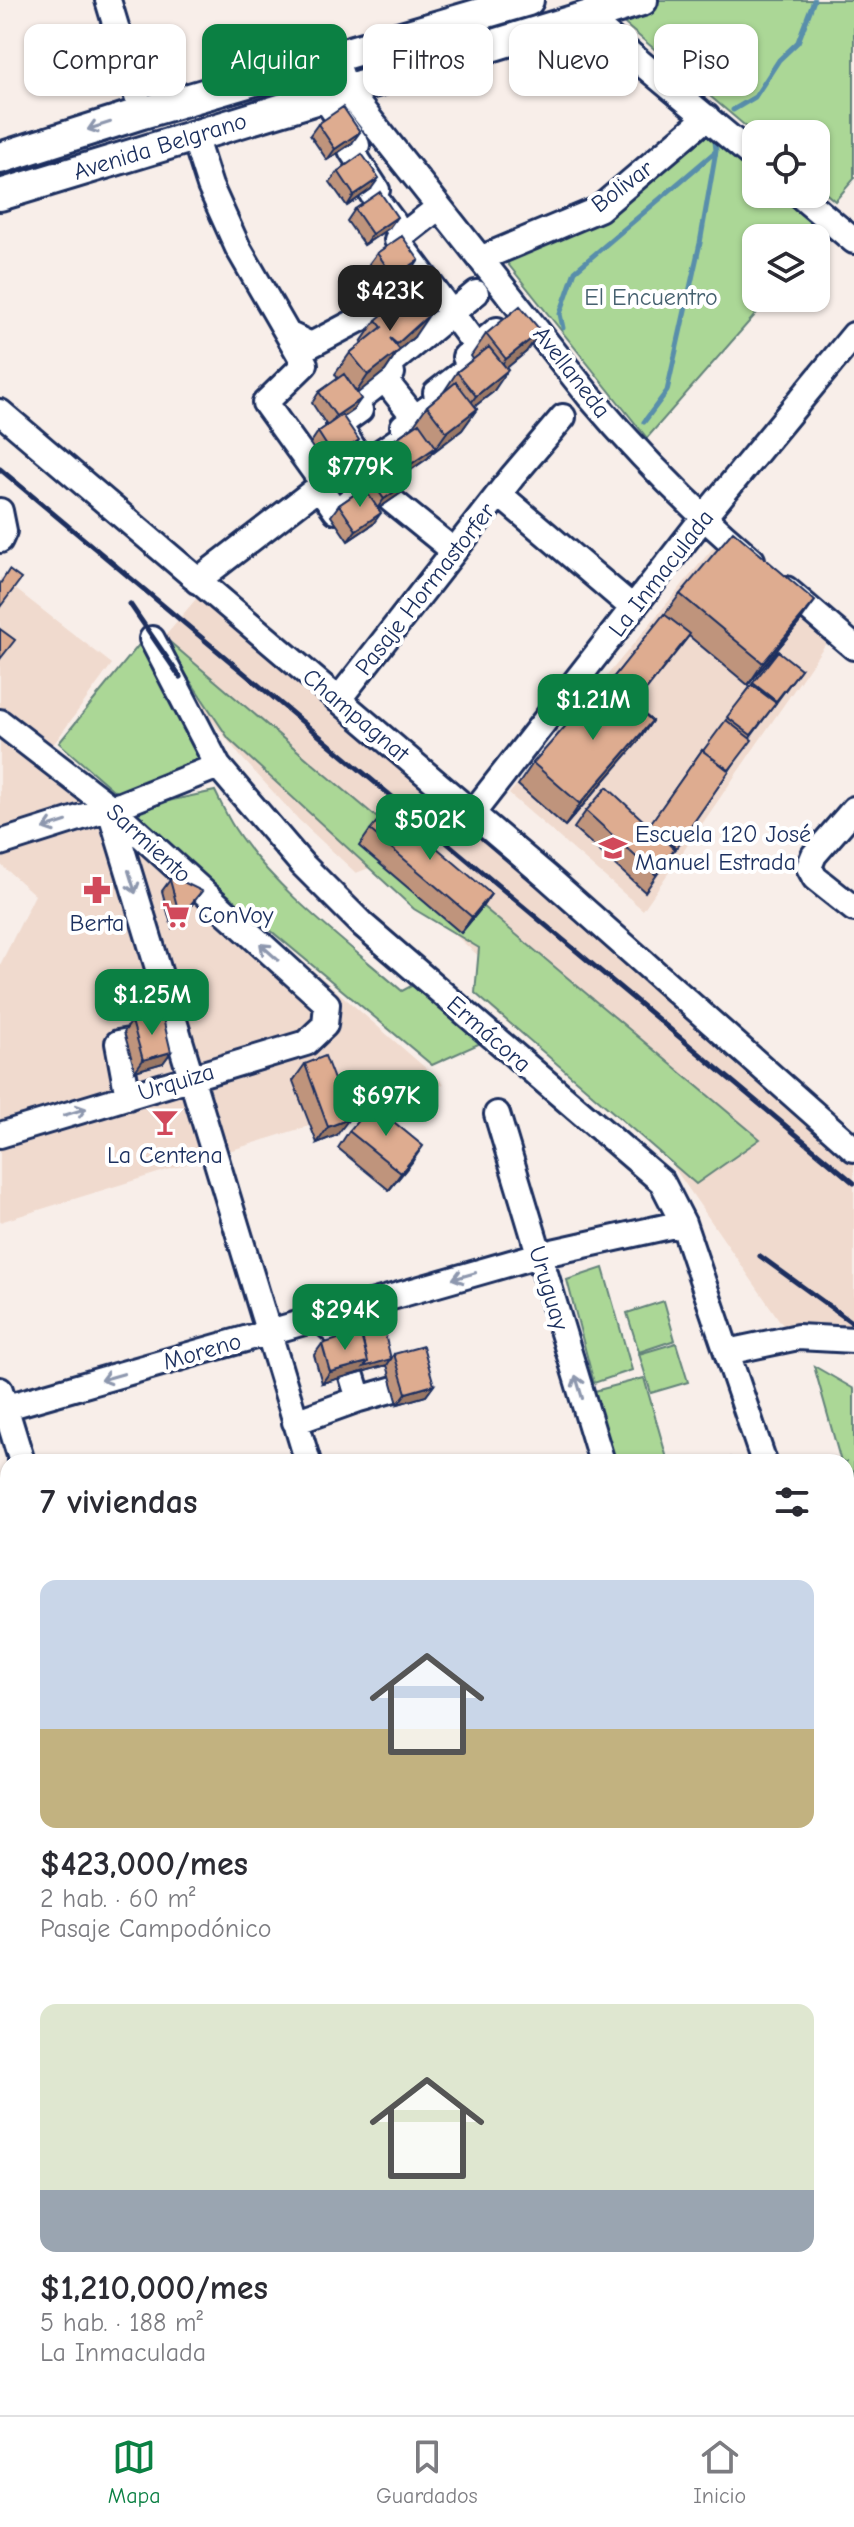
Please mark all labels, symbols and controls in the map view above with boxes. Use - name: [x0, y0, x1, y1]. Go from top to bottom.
- chip: Comprar: [24, 24, 186, 96]
- chip: Alquilar: [202, 24, 347, 96]
- chip: Filtros: [363, 24, 493, 96]
- chip: Nuevo: [509, 24, 638, 96]
- chip: Piso: [654, 24, 758, 96]
- street label: Avenida Belgrano: [70, 106, 250, 186]
- one-way arrow: [86, 120, 111, 135]
- map controls: [742, 120, 830, 312]
- button: locate: [742, 120, 830, 208]
- street label: Bolivar: [586, 154, 659, 218]
- button: layers: [742, 224, 830, 312]
- pin: $423K: [334, 265, 446, 333]
- text: $423K: [356, 276, 424, 306]
- park label: El Encuentro: [584, 283, 718, 311]
- street label: Avellaneda: [527, 321, 617, 423]
- pin: $779K: [304, 441, 416, 509]
- text: $779K: [327, 452, 393, 482]
- street label: Pasaje Hormastorfer: [349, 497, 501, 681]
- street label: La Inmaculada: [603, 504, 719, 642]
- street label: Champagnat: [297, 662, 416, 768]
- pin: $1.21M: [528, 674, 658, 742]
- text: $1.21M: [556, 685, 630, 715]
- pin: $502K: [374, 794, 486, 862]
- street label: Sarmiento: [101, 798, 197, 888]
- text: $502K: [394, 805, 466, 835]
- one-way arrow: [42, 818, 68, 833]
- place label: Escuela 120 José Manuel Estrada: [635, 820, 811, 876]
- school or university icon: Escuela 120 José Manuel Estrada: [598, 833, 628, 863]
- one-way arrow: [126, 869, 141, 894]
- pharmacy icon: Berta: [82, 875, 112, 905]
- supermarket icon: ConVoy: [161, 900, 191, 930]
- place label: ConVoy: [198, 901, 274, 929]
- place label: Berta: [70, 909, 124, 937]
- one-way arrow: [260, 943, 280, 961]
- pin: $1.25M: [87, 969, 217, 1037]
- text: $1.25M: [113, 980, 191, 1010]
- street label: Ermácora: [441, 990, 537, 1078]
- street label: Urquiza: [135, 1057, 217, 1107]
- pin: $697K: [330, 1070, 442, 1138]
- text: $697K: [351, 1081, 421, 1111]
- one-way arrow: [61, 1104, 87, 1119]
- bar icon: La Centena: [150, 1107, 180, 1137]
- place label: La Centena: [107, 1141, 223, 1169]
- street label: Uruguay: [523, 1243, 575, 1334]
- one-way arrow: [451, 1270, 477, 1285]
- pin: $294K: [289, 1284, 401, 1352]
- text: $294K: [310, 1295, 380, 1325]
- street label: Moreno: [160, 1327, 244, 1375]
- one-way arrow: [100, 1370, 126, 1385]
- one-way arrow: [571, 1375, 586, 1401]
- icon: filters: [770, 1480, 814, 1524]
- text: 7 viviendas: [40, 1482, 197, 1522]
- icon: home: [355, 1632, 499, 1776]
- text: $423,000/mes: [40, 1844, 248, 1884]
- text: 2 hab. · 60 m²: [40, 1884, 195, 1914]
- text: Pasaje Campodónico: [40, 1914, 271, 1944]
- icon: home: [355, 2056, 499, 2200]
- text: $1,210,000/mes: [40, 2268, 268, 2308]
- text: 5 hab. · 188 m²: [40, 2308, 203, 2338]
- text: La Inmaculada: [40, 2338, 206, 2368]
- tab: Mapa: [108, 2435, 161, 2509]
- tab: Guardados: [376, 2435, 478, 2509]
- tab: Inicio: [693, 2435, 746, 2509]

